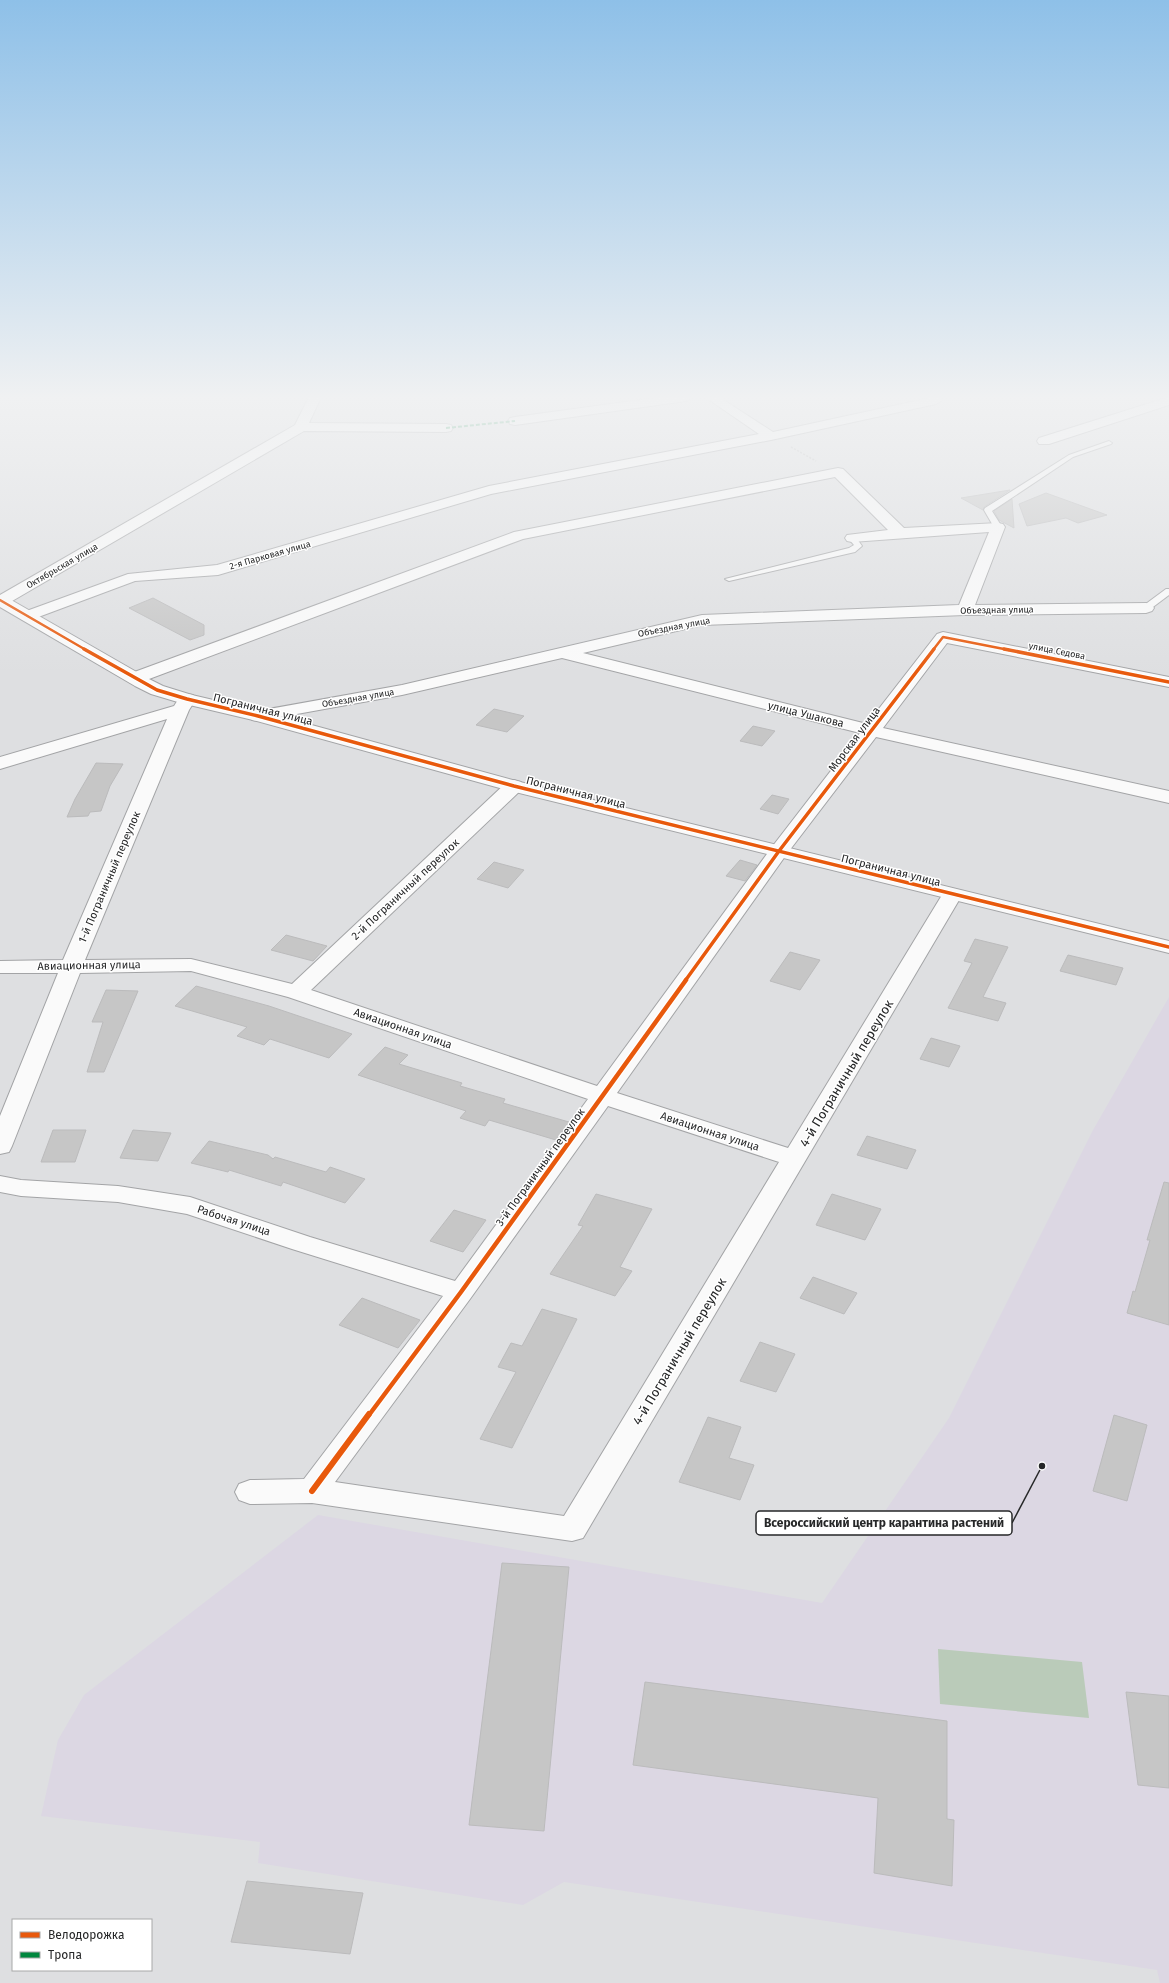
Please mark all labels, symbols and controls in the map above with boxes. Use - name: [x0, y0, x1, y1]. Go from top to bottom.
- street label: 2-я Парковая улица: [228, 539, 312, 571]
- street label: Октябрьская улица: [24, 541, 100, 591]
- street label: Объездная улица: [960, 604, 1034, 616]
- street label: Объездная улица: [637, 615, 711, 639]
- street label: улица Седова: [1028, 641, 1086, 661]
- street label: Объездная улица: [321, 687, 395, 709]
- street label: Пограничная улица: [212, 691, 314, 728]
- street label: улица Ушакова: [766, 699, 845, 730]
- street label: Морская улица: [826, 704, 883, 774]
- street label: Пограничная улица: [525, 774, 627, 811]
- street label: 1-й Пограничный переулок: [76, 809, 143, 945]
- street label: 2-й Пограничный переулок: [349, 836, 462, 943]
- street label: Пограничная улица: [840, 852, 942, 889]
- street label: Авиационная улица: [37, 958, 141, 973]
- street label: 4-й Пограничный переулок: [797, 997, 896, 1149]
- street label: Авиационная улица: [352, 1006, 454, 1051]
- street label: 3-й Пограничный переулок: [493, 1106, 588, 1229]
- street label: Авиационная улица: [659, 1109, 761, 1154]
- street label: Рабочая улица: [196, 1203, 272, 1238]
- street label: 4-й Пограничный переулок: [630, 1275, 729, 1427]
- callout: Всероссийский центр карантина растений: [756, 1511, 1012, 1535]
- text: Всероссийский центр карантина растений: [764, 1516, 1004, 1530]
- legend: [12, 1919, 152, 1971]
- text: Велодорожка: [48, 1928, 124, 1942]
- text: Тропа: [48, 1948, 82, 1962]

